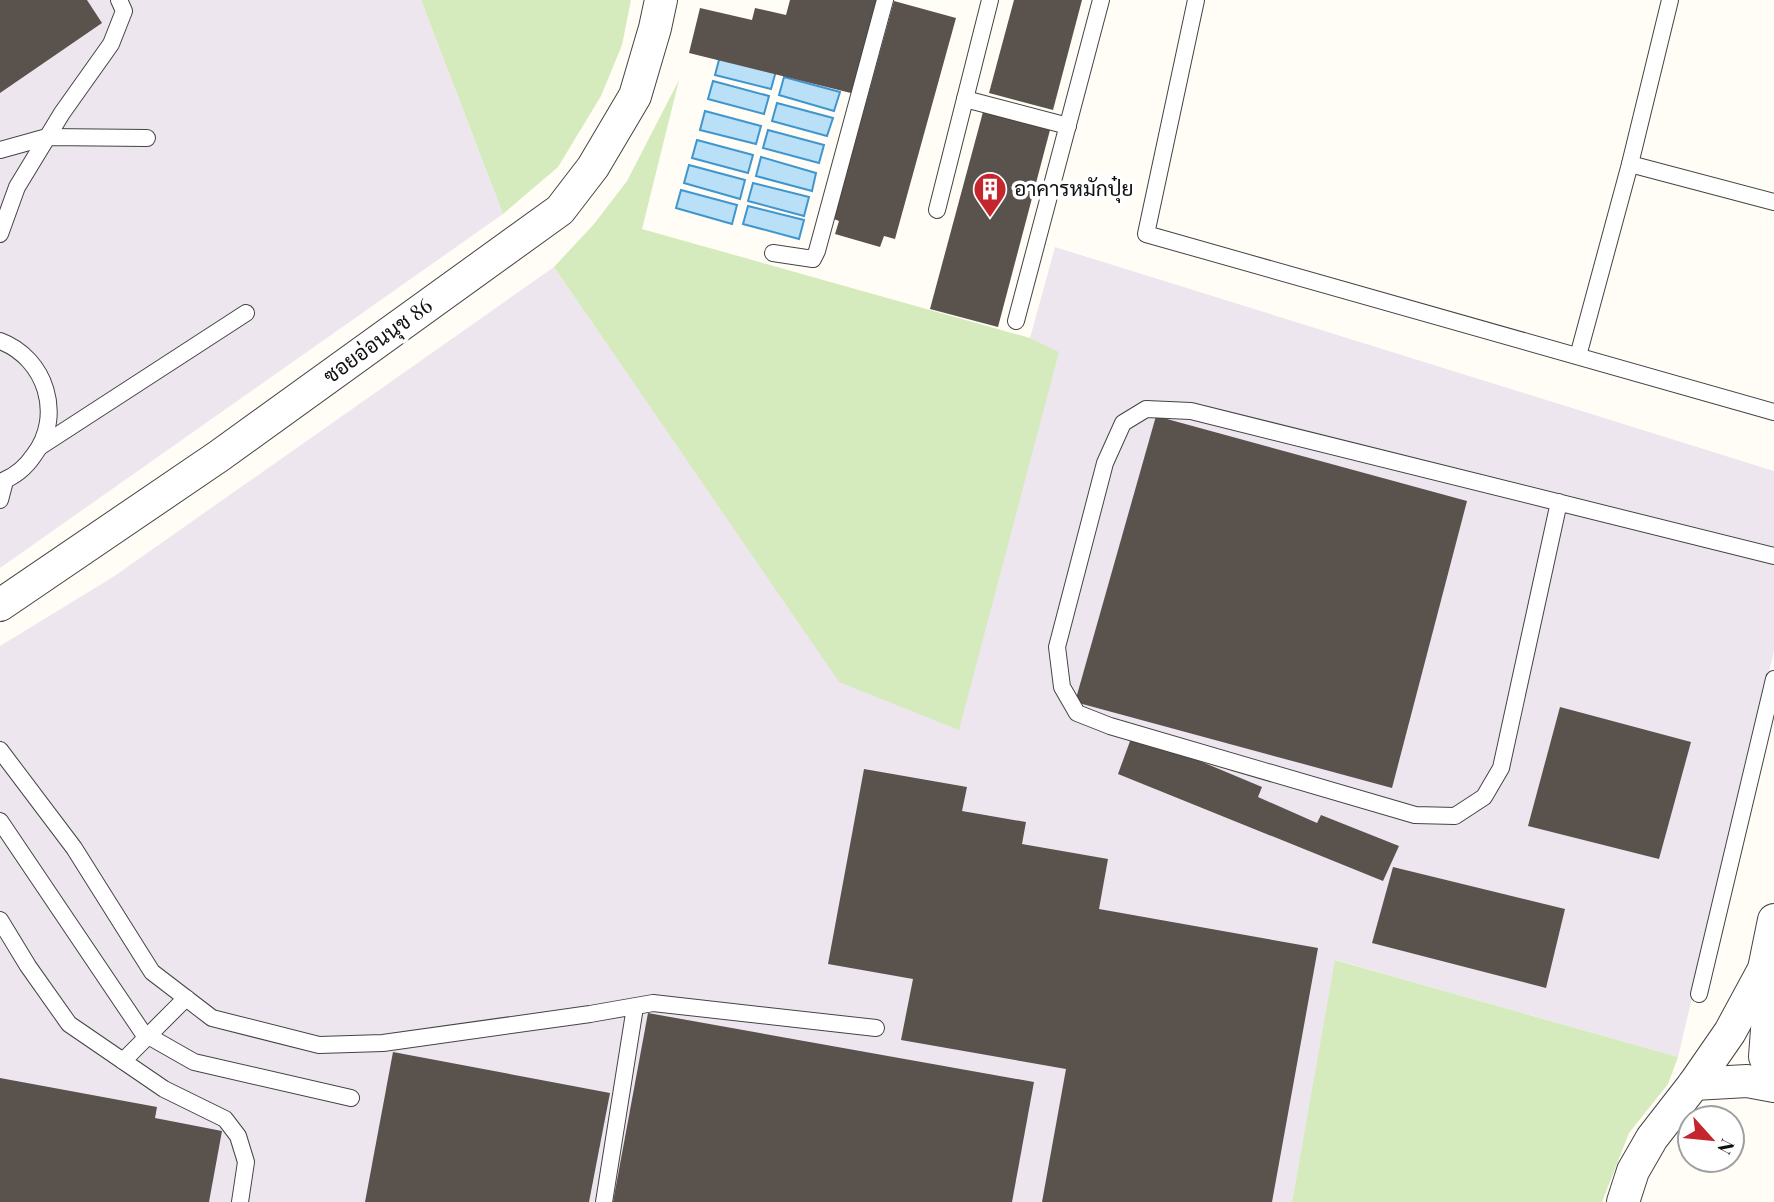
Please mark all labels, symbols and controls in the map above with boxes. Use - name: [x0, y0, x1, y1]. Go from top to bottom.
- building icon: อาคารหมักปุ๋ย: [971, 170, 1009, 219]
- place label: อาคารหมักปุ๋ย: [1014, 173, 1134, 203]
- street label: ซอยอ่อนนุช 86: [317, 290, 438, 390]
- north arrow: [1676, 1104, 1746, 1174]
- text: N: [1712, 1135, 1742, 1159]

